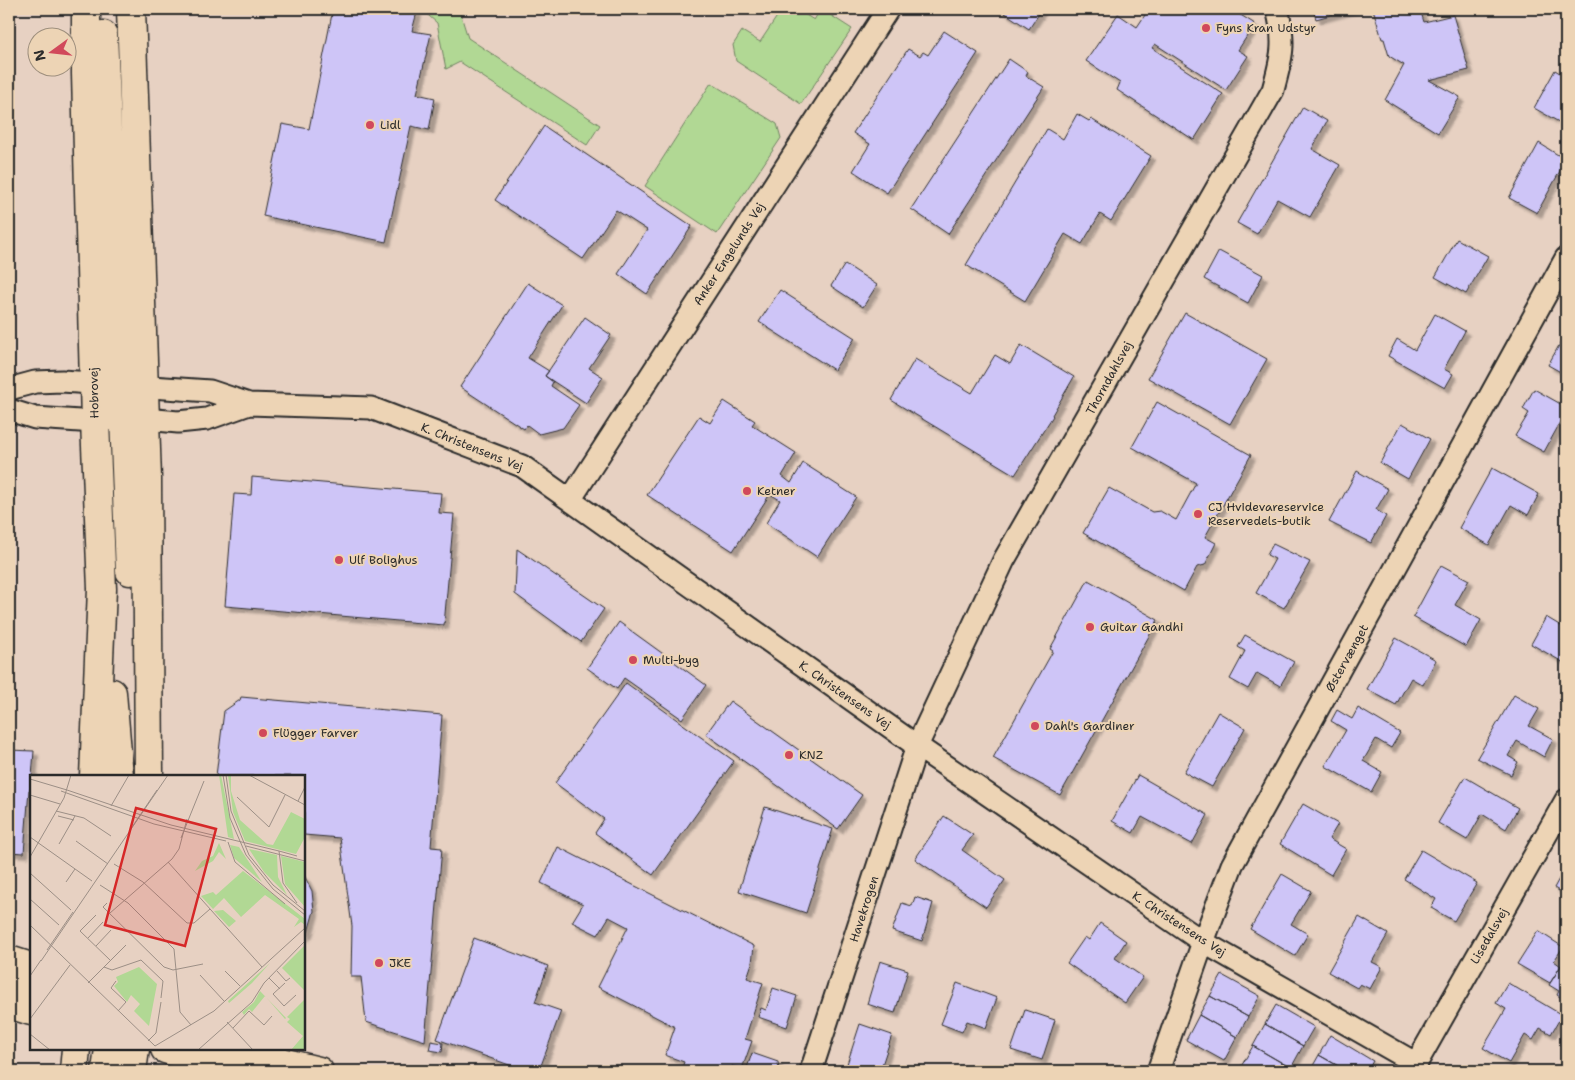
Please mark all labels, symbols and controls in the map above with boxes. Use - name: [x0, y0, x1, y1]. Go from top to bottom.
- place label: Fyns Kran Udstyr: [1216, 20, 1316, 36]
- marker: Fyns Kran Udstyr: [1200, 22, 1212, 34]
- north arrow: [28, 28, 78, 78]
- text: N: [29, 48, 50, 63]
- place label: Lidl: [380, 117, 401, 133]
- marker: Lidl: [364, 119, 376, 131]
- street label: Anker Engelunds Vej: [690, 200, 768, 308]
- street label: Thorndahlsvej: [1082, 338, 1136, 418]
- street label: Hobrovej: [86, 367, 102, 419]
- street label: K. Christensens Vej: [419, 419, 525, 475]
- place label: Ketner: [757, 483, 796, 499]
- marker: Ketner: [741, 485, 753, 497]
- place label: CJ Hvidevareservice Reservedels-butik: [1208, 499, 1324, 529]
- marker: CJ Hvidevareservice Reservedels-butik: [1192, 508, 1204, 520]
- place label: Ulf Bolighus: [349, 552, 417, 568]
- marker: Ulf Bolighus: [333, 554, 345, 566]
- place label: Guitar Gandhi: [1100, 619, 1183, 635]
- marker: Guitar Gandhi: [1084, 621, 1096, 633]
- street label: Østervænget: [1322, 621, 1372, 695]
- place label: Multi-byg: [643, 652, 699, 668]
- marker: Multi-byg: [627, 654, 639, 666]
- street label: K. Christensens Vej: [796, 657, 894, 733]
- place label: Dahl's Gardiner: [1045, 718, 1135, 734]
- marker: Dahl's Gardiner: [1029, 720, 1041, 732]
- place label: Flügger Farver: [273, 725, 359, 741]
- marker: Flügger Farver: [257, 727, 269, 739]
- place label: KNZ: [799, 747, 823, 763]
- marker: KNZ: [783, 749, 795, 761]
- inset map: [30, 775, 305, 1050]
- street label: Havekrogen: [846, 874, 882, 944]
- street label: K. Christensens Vej: [1129, 888, 1229, 960]
- street label: Lisedalsvej: [1467, 905, 1511, 967]
- place label: JKE: [389, 955, 411, 971]
- marker: JKE: [373, 957, 385, 969]

